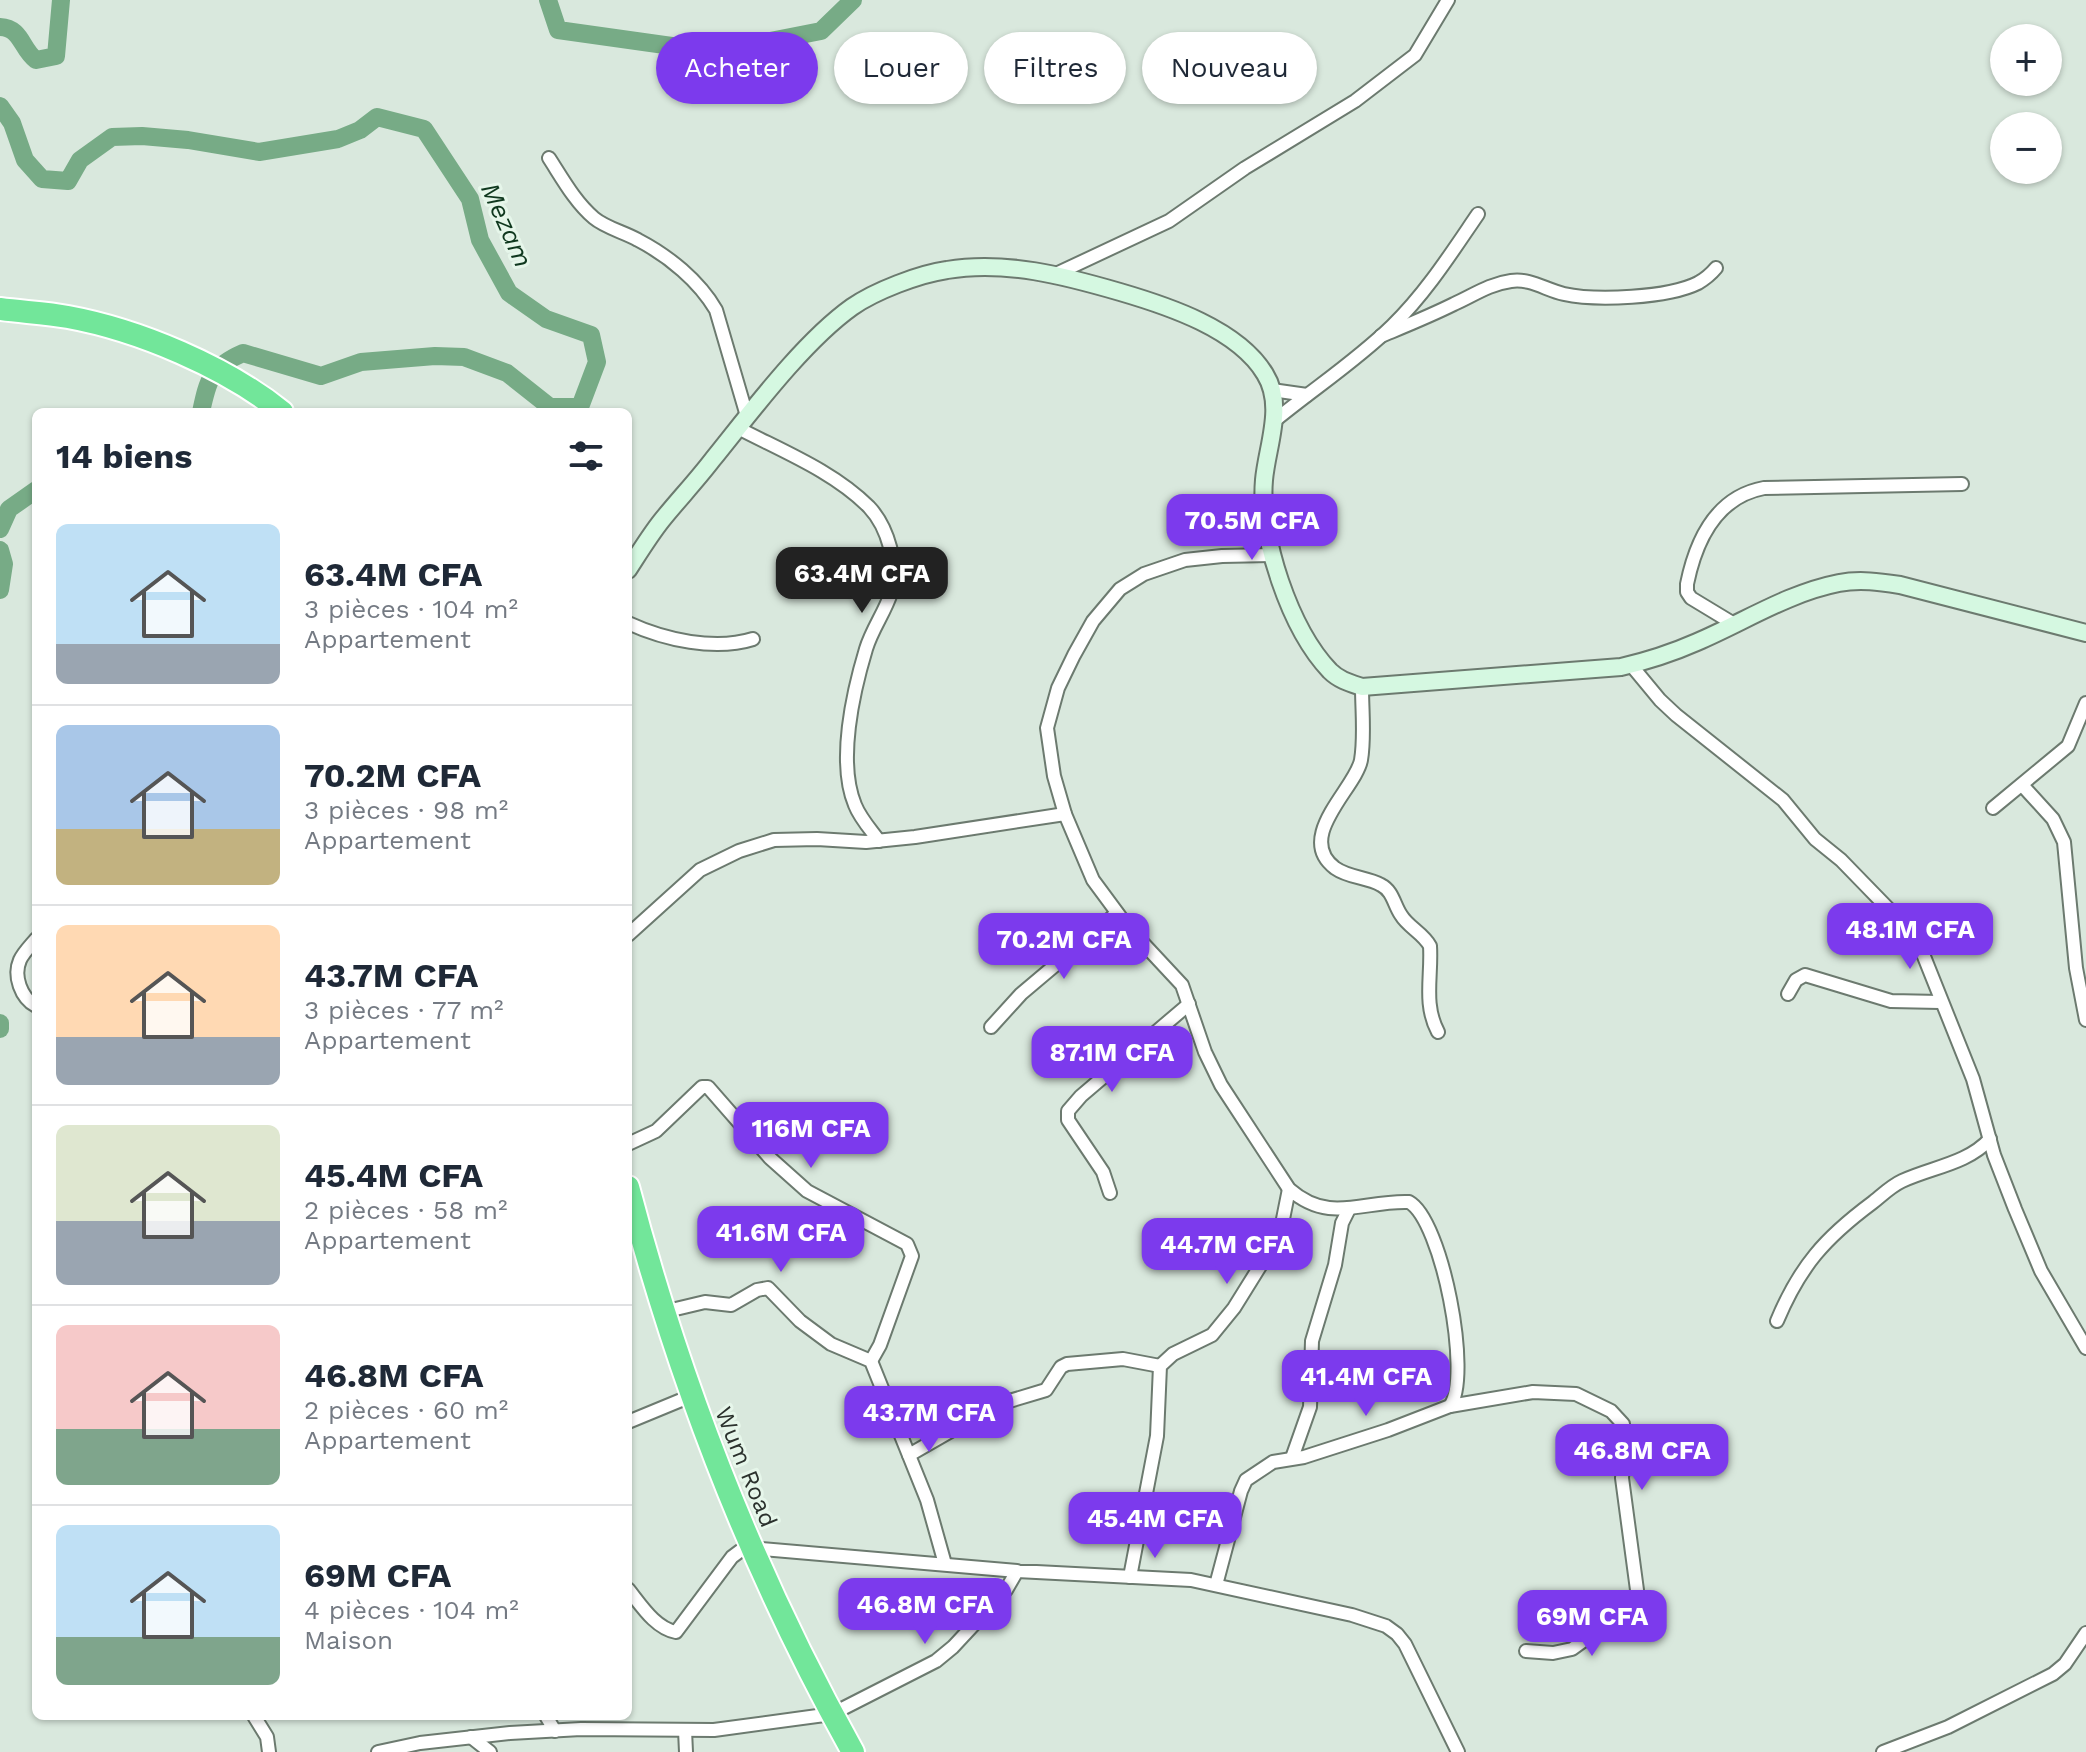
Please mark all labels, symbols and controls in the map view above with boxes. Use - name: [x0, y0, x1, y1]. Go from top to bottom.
- map controls: [1990, 24, 2062, 184]
- button: +: [1990, 24, 2062, 96]
- chip: Acheter: [656, 32, 818, 104]
- chip: Louer: [834, 32, 968, 104]
- chip: Filtres: [984, 32, 1126, 104]
- chip: Nouveau: [1142, 32, 1317, 104]
- button: −: [1990, 112, 2062, 184]
- water label: Mezam: [475, 178, 539, 272]
- icon: filters: [564, 434, 608, 478]
- text: 14 biens: [56, 436, 192, 476]
- pin: 70.5M CFA: [1160, 494, 1344, 562]
- text: 70.5M CFA: [1185, 505, 1319, 535]
- pin: 63.4M CFA: [770, 547, 954, 615]
- text: 63.4M CFA: [304, 554, 482, 594]
- icon: home: [120, 556, 216, 652]
- text: 63.4M CFA: [794, 558, 930, 588]
- text: 3 pièces · 104 m²: [304, 594, 518, 624]
- text: Appartement: [304, 624, 471, 654]
- text: 70.2M CFA: [304, 755, 481, 795]
- icon: home: [120, 757, 216, 853]
- text: 3 pièces · 98 m²: [304, 795, 508, 825]
- text: Appartement: [304, 825, 471, 855]
- pin: 48.1M CFA: [1818, 903, 2002, 971]
- pin: 70.2M CFA: [972, 913, 1156, 981]
- text: 48.1M CFA: [1845, 914, 1975, 944]
- text: 70.2M CFA: [996, 924, 1132, 954]
- text: 43.7M CFA: [304, 955, 478, 995]
- icon: home: [120, 957, 216, 1053]
- text: 3 pièces · 77 m²: [304, 995, 504, 1025]
- text: Appartement: [304, 1025, 471, 1055]
- pin: 87.1M CFA: [1020, 1026, 1204, 1094]
- text: 87.1M CFA: [1050, 1037, 1174, 1067]
- pin: 116M CFA: [728, 1102, 894, 1170]
- text: 116M CFA: [751, 1113, 871, 1143]
- text: 45.4M CFA: [304, 1155, 483, 1195]
- icon: home: [120, 1157, 216, 1253]
- text: 2 pièces · 58 m²: [304, 1195, 507, 1225]
- pin: 41.6M CFA: [689, 1206, 873, 1274]
- text: 41.6M CFA: [715, 1217, 847, 1247]
- pin: 44.7M CFA: [1135, 1218, 1319, 1286]
- text: Appartement: [304, 1225, 471, 1255]
- text: 44.7M CFA: [1160, 1229, 1294, 1259]
- pin: 41.4M CFA: [1274, 1350, 1458, 1418]
- text: 46.8M CFA: [304, 1355, 484, 1395]
- icon: home: [120, 1357, 216, 1453]
- text: 41.4M CFA: [1300, 1361, 1432, 1391]
- pin: 43.7M CFA: [837, 1386, 1021, 1454]
- text: 2 pièces · 60 m²: [304, 1395, 508, 1425]
- text: 43.7M CFA: [862, 1397, 996, 1427]
- street label: Wum Road: [709, 1403, 783, 1531]
- pin: 46.8M CFA: [1550, 1424, 1734, 1492]
- text: Appartement: [304, 1425, 471, 1455]
- text: 46.8M CFA: [1573, 1435, 1711, 1465]
- pin: 45.4M CFA: [1063, 1492, 1247, 1560]
- text: 45.4M CFA: [1087, 1503, 1223, 1533]
- text: 69M CFA: [304, 1555, 451, 1595]
- icon: home: [120, 1557, 216, 1653]
- pin: 46.8M CFA: [833, 1578, 1017, 1646]
- text: 46.8M CFA: [856, 1589, 994, 1619]
- pin: 69M CFA: [1518, 1590, 1666, 1658]
- text: 4 pièces · 104 m²: [304, 1595, 519, 1625]
- text: 69M CFA: [1536, 1601, 1648, 1631]
- text: Maison: [304, 1625, 393, 1655]

